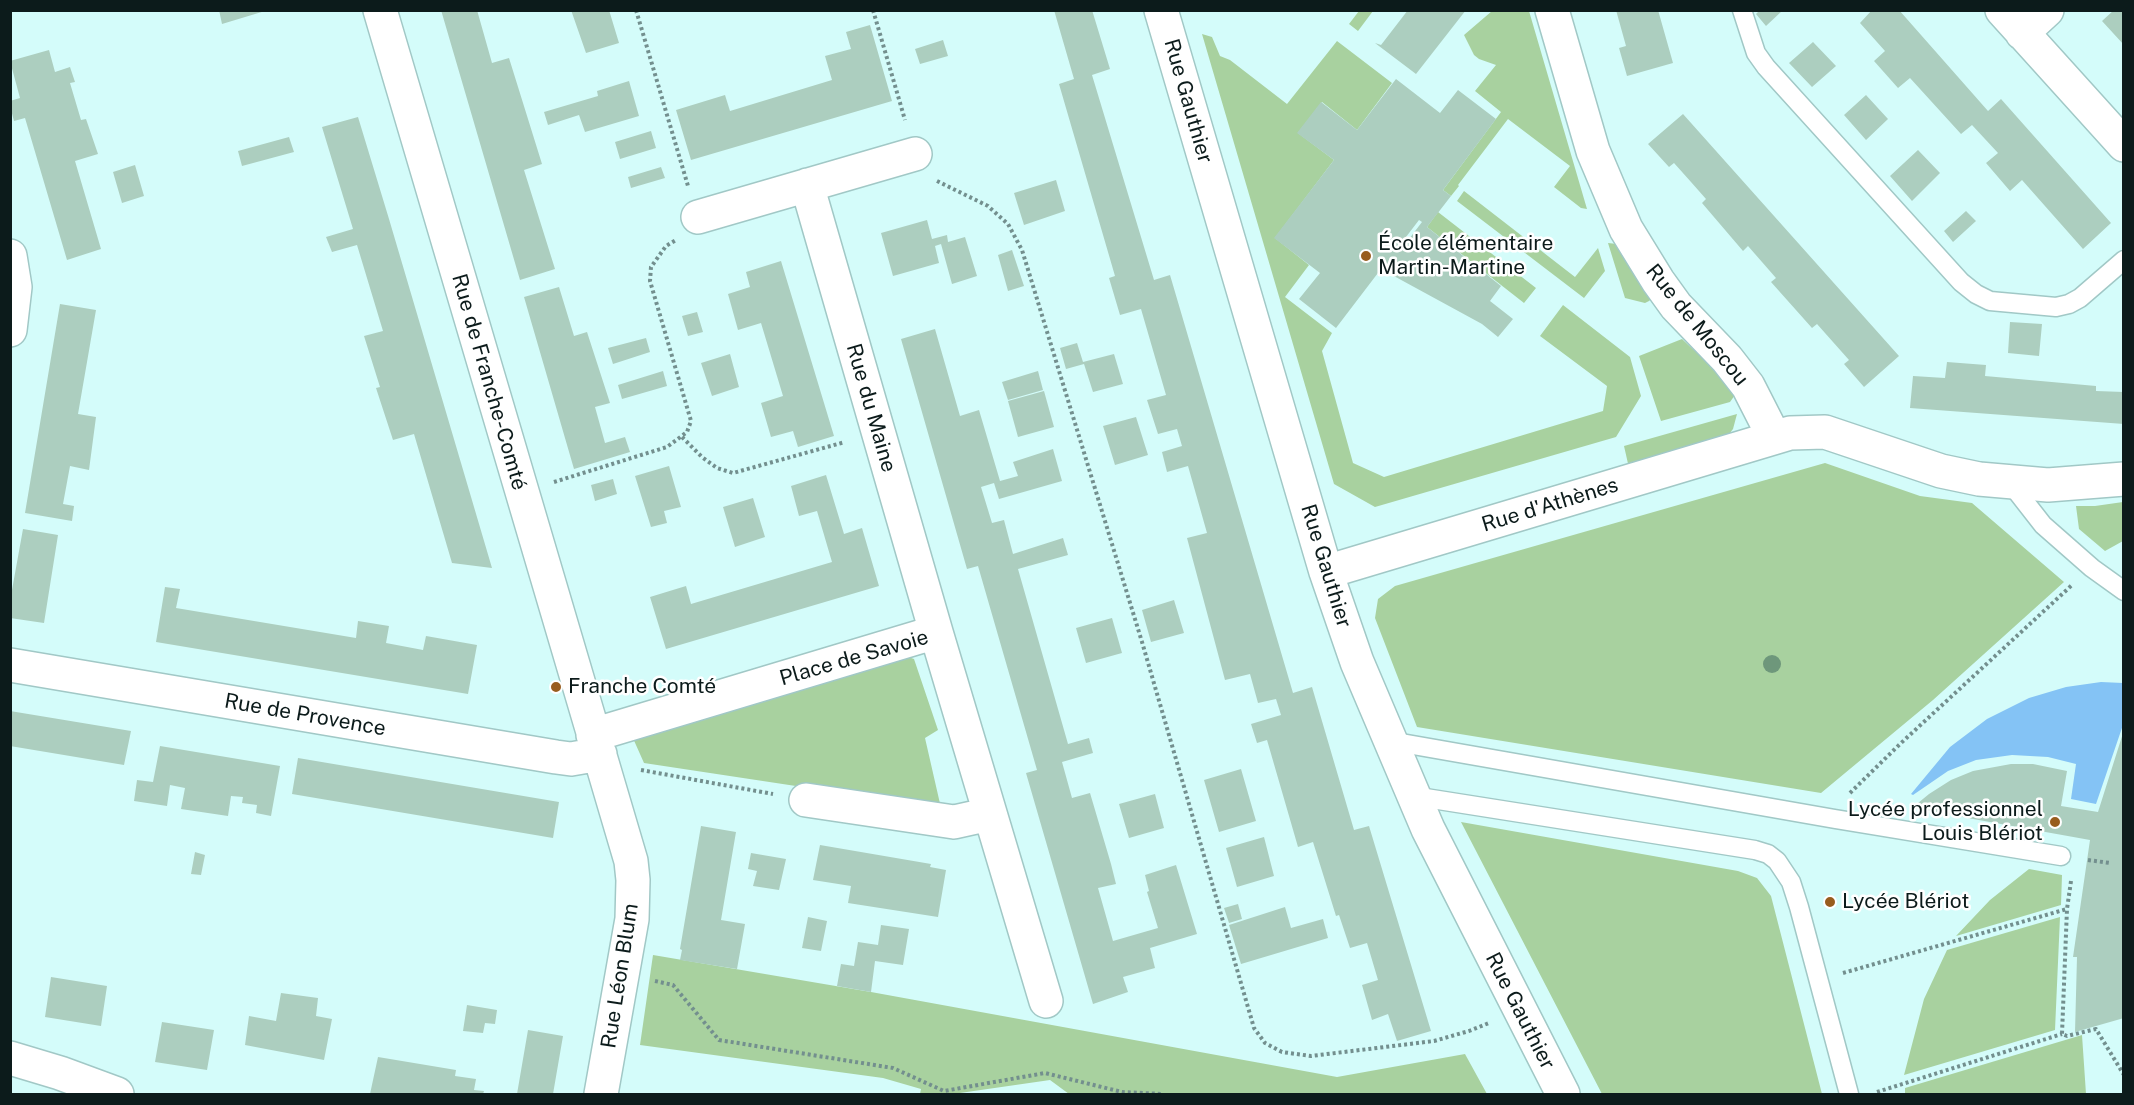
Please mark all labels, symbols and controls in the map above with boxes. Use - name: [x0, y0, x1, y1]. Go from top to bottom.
- street label: Rue Gauthier: [1158, 36, 1218, 166]
- place label: École élémentaire Martin-Martine: [1378, 231, 1553, 281]
- marker: École élémentaire Martin-Martine: [1359, 249, 1373, 263]
- street label: Rue de Moscou: [1640, 259, 1754, 391]
- street label: Rue de Franche-Comté: [446, 271, 532, 493]
- street label: Rue du Maine: [841, 341, 901, 475]
- street label: Rue d'Athènes: [1479, 472, 1621, 538]
- street label: Rue Gauthier: [1295, 501, 1357, 631]
- street label: Place de Savoie: [777, 625, 931, 691]
- place label: Franche Comté: [568, 674, 716, 700]
- marker: Franche Comté: [549, 680, 563, 694]
- street label: Rue de Provence: [222, 688, 388, 742]
- place label: Lycée professionnel Louis Blériot: [1848, 797, 2043, 847]
- marker: Lycée professionnel Louis Blériot: [2048, 815, 2062, 829]
- place label: Lycée Blériot: [1842, 889, 1969, 915]
- marker: Lycée Blériot: [1823, 895, 1837, 909]
- street label: Rue Léon Blum: [596, 902, 644, 1050]
- street label: Rue Gauthier: [1480, 948, 1560, 1074]

